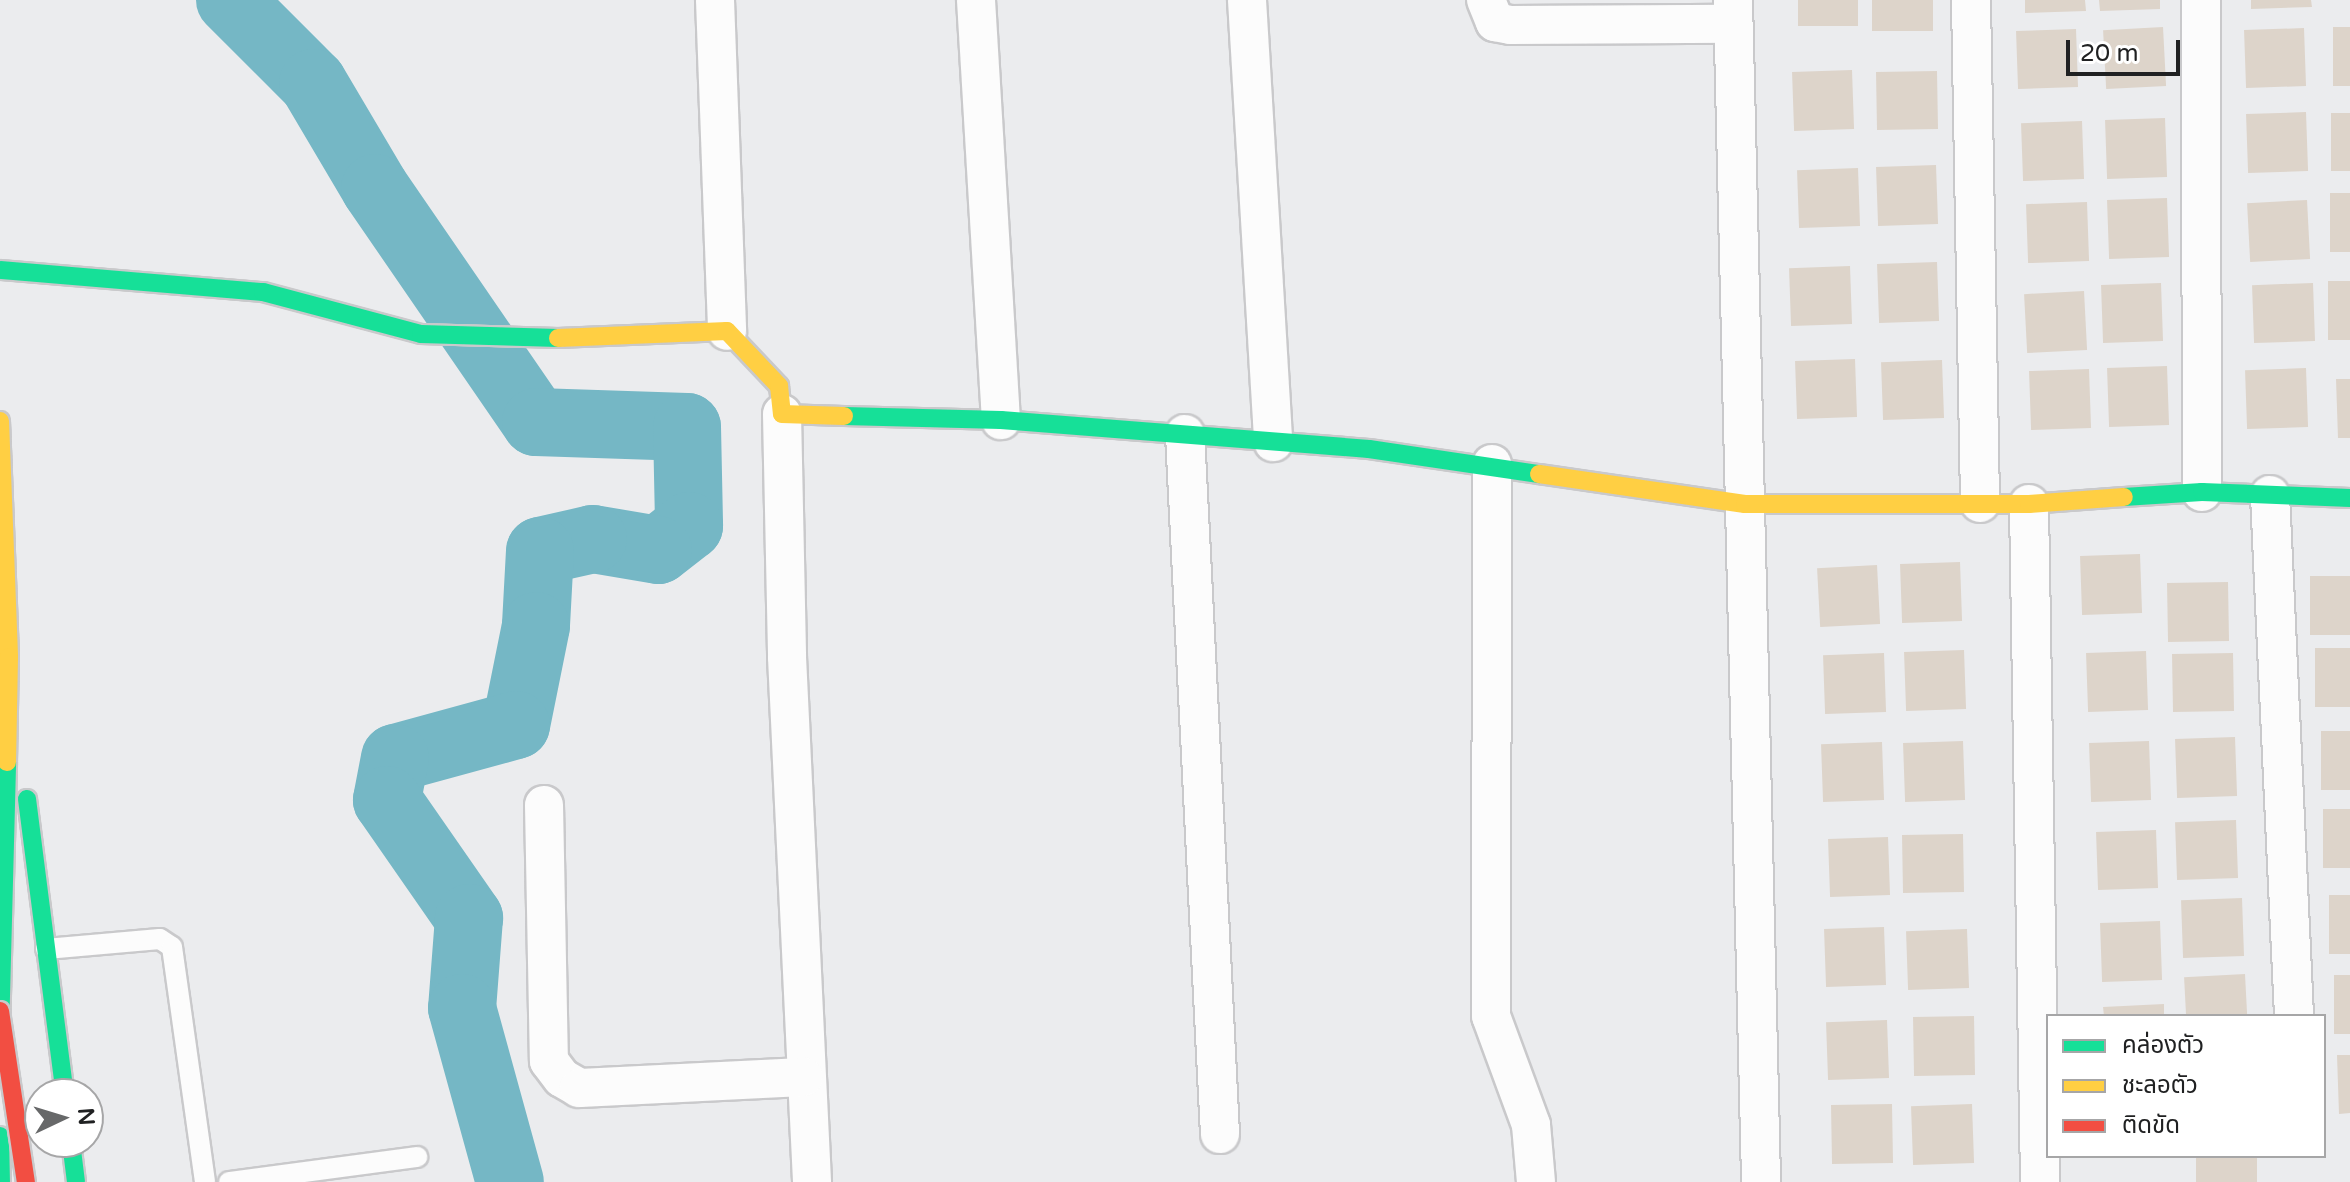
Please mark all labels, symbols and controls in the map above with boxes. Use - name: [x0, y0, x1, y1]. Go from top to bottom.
- scale bar: [2070, 24, 2184, 74]
- text: 20 m: [2080, 39, 2138, 68]
- legend: [2046, 1014, 2326, 1158]
- text: คล่องตัว: [2122, 1031, 2204, 1060]
- text: ชะลอตัว: [2122, 1071, 2198, 1100]
- north arrow: [24, 1078, 104, 1158]
- text: N: [72, 1107, 100, 1126]
- text: ติดขัด: [2122, 1111, 2180, 1140]

